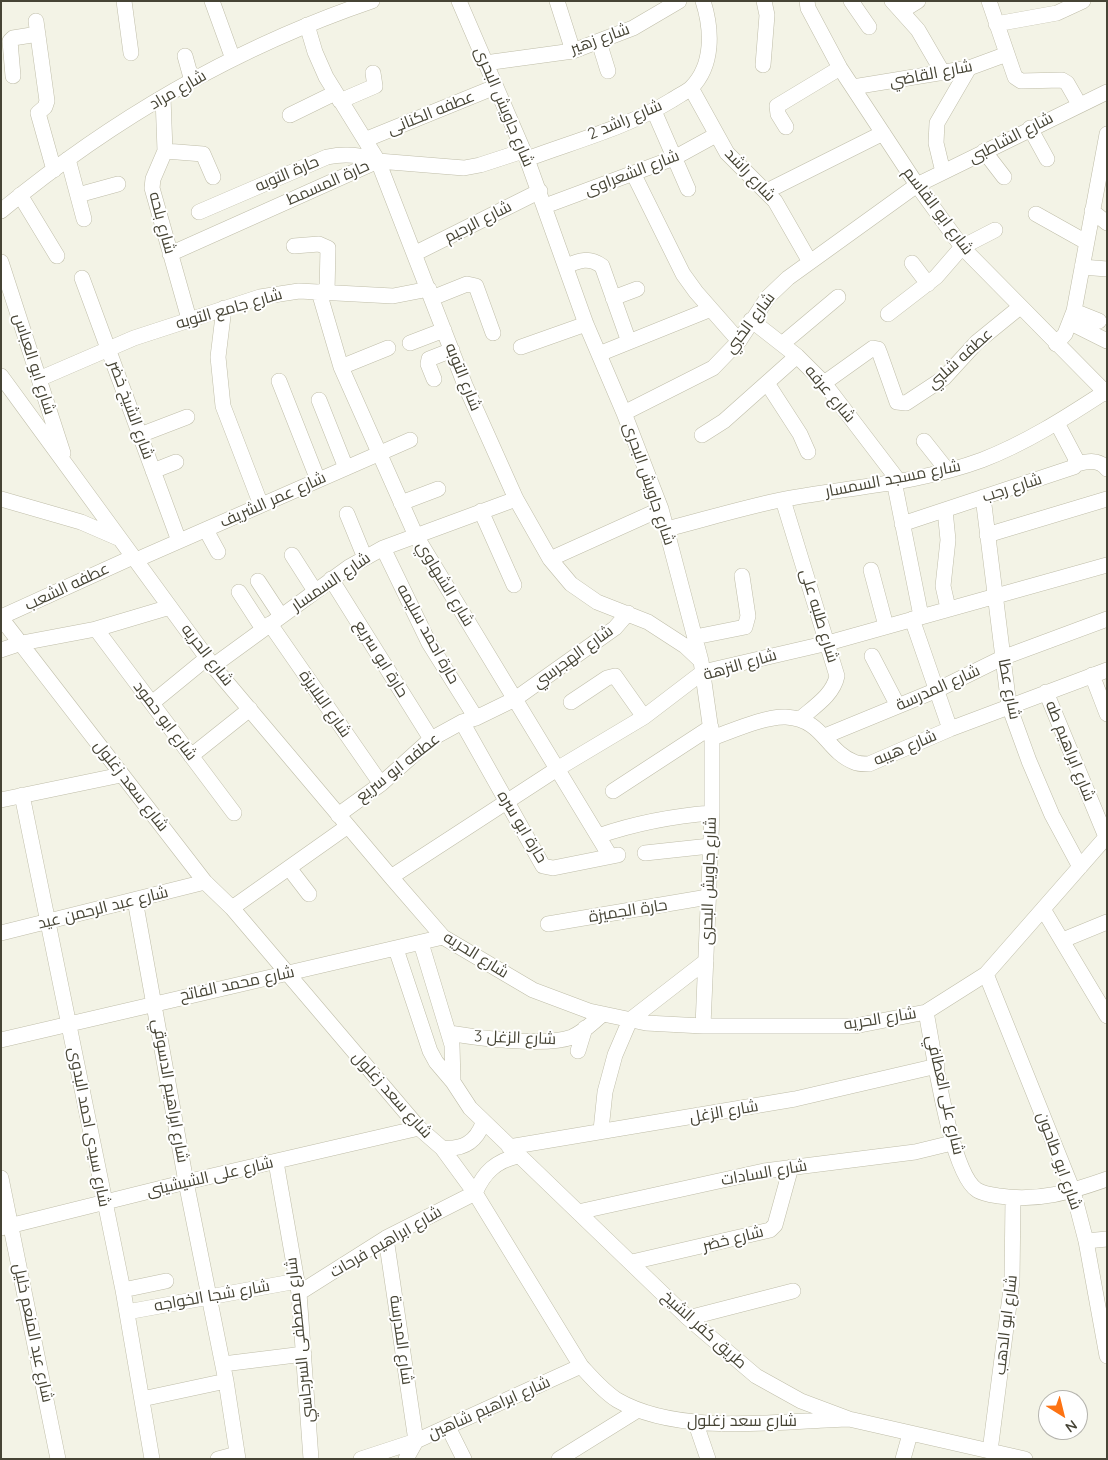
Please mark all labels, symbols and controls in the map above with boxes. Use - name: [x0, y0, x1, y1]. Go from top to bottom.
- street label: شارع زهير: [568, 19, 632, 59]
- street label: شارع جاويش البحرى: [470, 44, 538, 170]
- street label: شارع القاضي: [888, 57, 974, 91]
- street label: شارع مراد: [146, 66, 210, 114]
- street label: عطفه الكنانى: [385, 87, 477, 139]
- street label: شارع راشد 2: [585, 96, 665, 144]
- street label: شارع الشاطبى: [966, 109, 1056, 167]
- street label: شارع راشد: [721, 144, 779, 206]
- street label: شارع الشعراوى: [582, 146, 682, 200]
- street label: حارة التوبه: [252, 152, 322, 196]
- street label: حارة المسمط: [284, 156, 372, 210]
- street label: شارع ابو القاسم: [899, 163, 977, 259]
- street label: شارع بلحه: [145, 190, 179, 256]
- street label: شارع الرحيم: [441, 197, 515, 247]
- street label: شارع جامع التوبه: [174, 285, 284, 333]
- street label: شارع الخبي: [721, 289, 779, 357]
- street label: شارع ابو العباس: [9, 311, 59, 417]
- street label: عطفه شلبي: [923, 325, 997, 393]
- street label: شارع التوبه: [441, 340, 485, 414]
- street label: شارع الشيخ خضر: [104, 358, 158, 462]
- street label: شارع عرفه: [801, 362, 859, 426]
- street label: شارع جاويش البحرى: [619, 420, 679, 548]
- street label: شارع مسجد السمسار: [823, 456, 963, 502]
- street label: شارع عمر الشريف: [217, 468, 329, 532]
- street label: شارع رجب: [980, 469, 1044, 507]
- street label: شارع الشهاوي: [412, 538, 478, 630]
- street label: شارع السمسار: [288, 549, 374, 615]
- street label: عطفه الشعب: [22, 559, 112, 615]
- street label: شارع طلبه على: [796, 567, 842, 665]
- street label: حارة احمد سليمه: [393, 581, 463, 687]
- street label: حارة ابو سريع: [350, 617, 412, 701]
- street label: شارع الحريه: [177, 620, 237, 690]
- street label: شارع الهجرسي: [529, 621, 617, 693]
- street label: شارع النزهة: [701, 645, 779, 685]
- street label: شارع عطا: [994, 657, 1024, 721]
- street label: شارع المدرسة: [893, 661, 983, 715]
- street label: شارع البلايزة: [295, 667, 355, 741]
- street label: شارع ابو حمود: [129, 678, 201, 764]
- street label: شارع ابراهيم طه: [1041, 698, 1099, 804]
- street label: شارع هيبه: [871, 726, 939, 770]
- street label: عطفه ابو سريع: [352, 729, 444, 807]
- street label: شارع سعد زغلول: [90, 737, 172, 835]
- street label: حارة ابو سره: [493, 787, 551, 867]
- street label: شارع جاويش البحرى: [697, 816, 721, 946]
- street label: شارع عبد الرحمن عيد: [36, 882, 170, 934]
- street label: حارة الجميزة: [587, 895, 669, 927]
- street label: شارع الحريه: [440, 927, 512, 983]
- street label: شارع محمد الفاتح: [178, 962, 296, 1006]
- street label: شارع الحريه: [842, 1004, 918, 1034]
- street label: شارع ابراهيم الدسوقي: [148, 1018, 192, 1164]
- street label: شارع الزغل 3: [474, 1027, 556, 1049]
- street label: شارع على العطافي: [922, 1033, 968, 1157]
- street label: شارع سيدى احمد البدوى: [64, 1045, 114, 1209]
- street label: شارع سعد زغلول: [348, 1048, 436, 1142]
- street label: شارع الزغل: [688, 1097, 760, 1127]
- street label: شارع ابو طاحون: [1032, 1109, 1086, 1213]
- street label: شارع على الشيشينى: [145, 1153, 275, 1201]
- street label: شارع السادات: [719, 1156, 809, 1190]
- street label: شارع ابراهيم فرحات: [327, 1202, 445, 1282]
- street label: شارع خضر: [701, 1222, 765, 1256]
- street label: شارع مصطفى السرجاسي: [282, 1256, 318, 1424]
- street label: شارع عبد المنعم خليل: [9, 1262, 57, 1404]
- street label: شارع ابو الدهب: [990, 1274, 1022, 1376]
- street label: شارع شجا الخواجه: [153, 1276, 271, 1316]
- street label: طريق كفر الشيخ: [658, 1287, 750, 1373]
- street label: شارع المدرسة: [385, 1294, 417, 1386]
- street label: شارع ابراهيم شاهين: [425, 1372, 553, 1444]
- north arrow: [1038, 1390, 1088, 1440]
- street label: شارع سعد زغلول: [687, 1411, 797, 1431]
- text: N: [1062, 1416, 1081, 1437]

